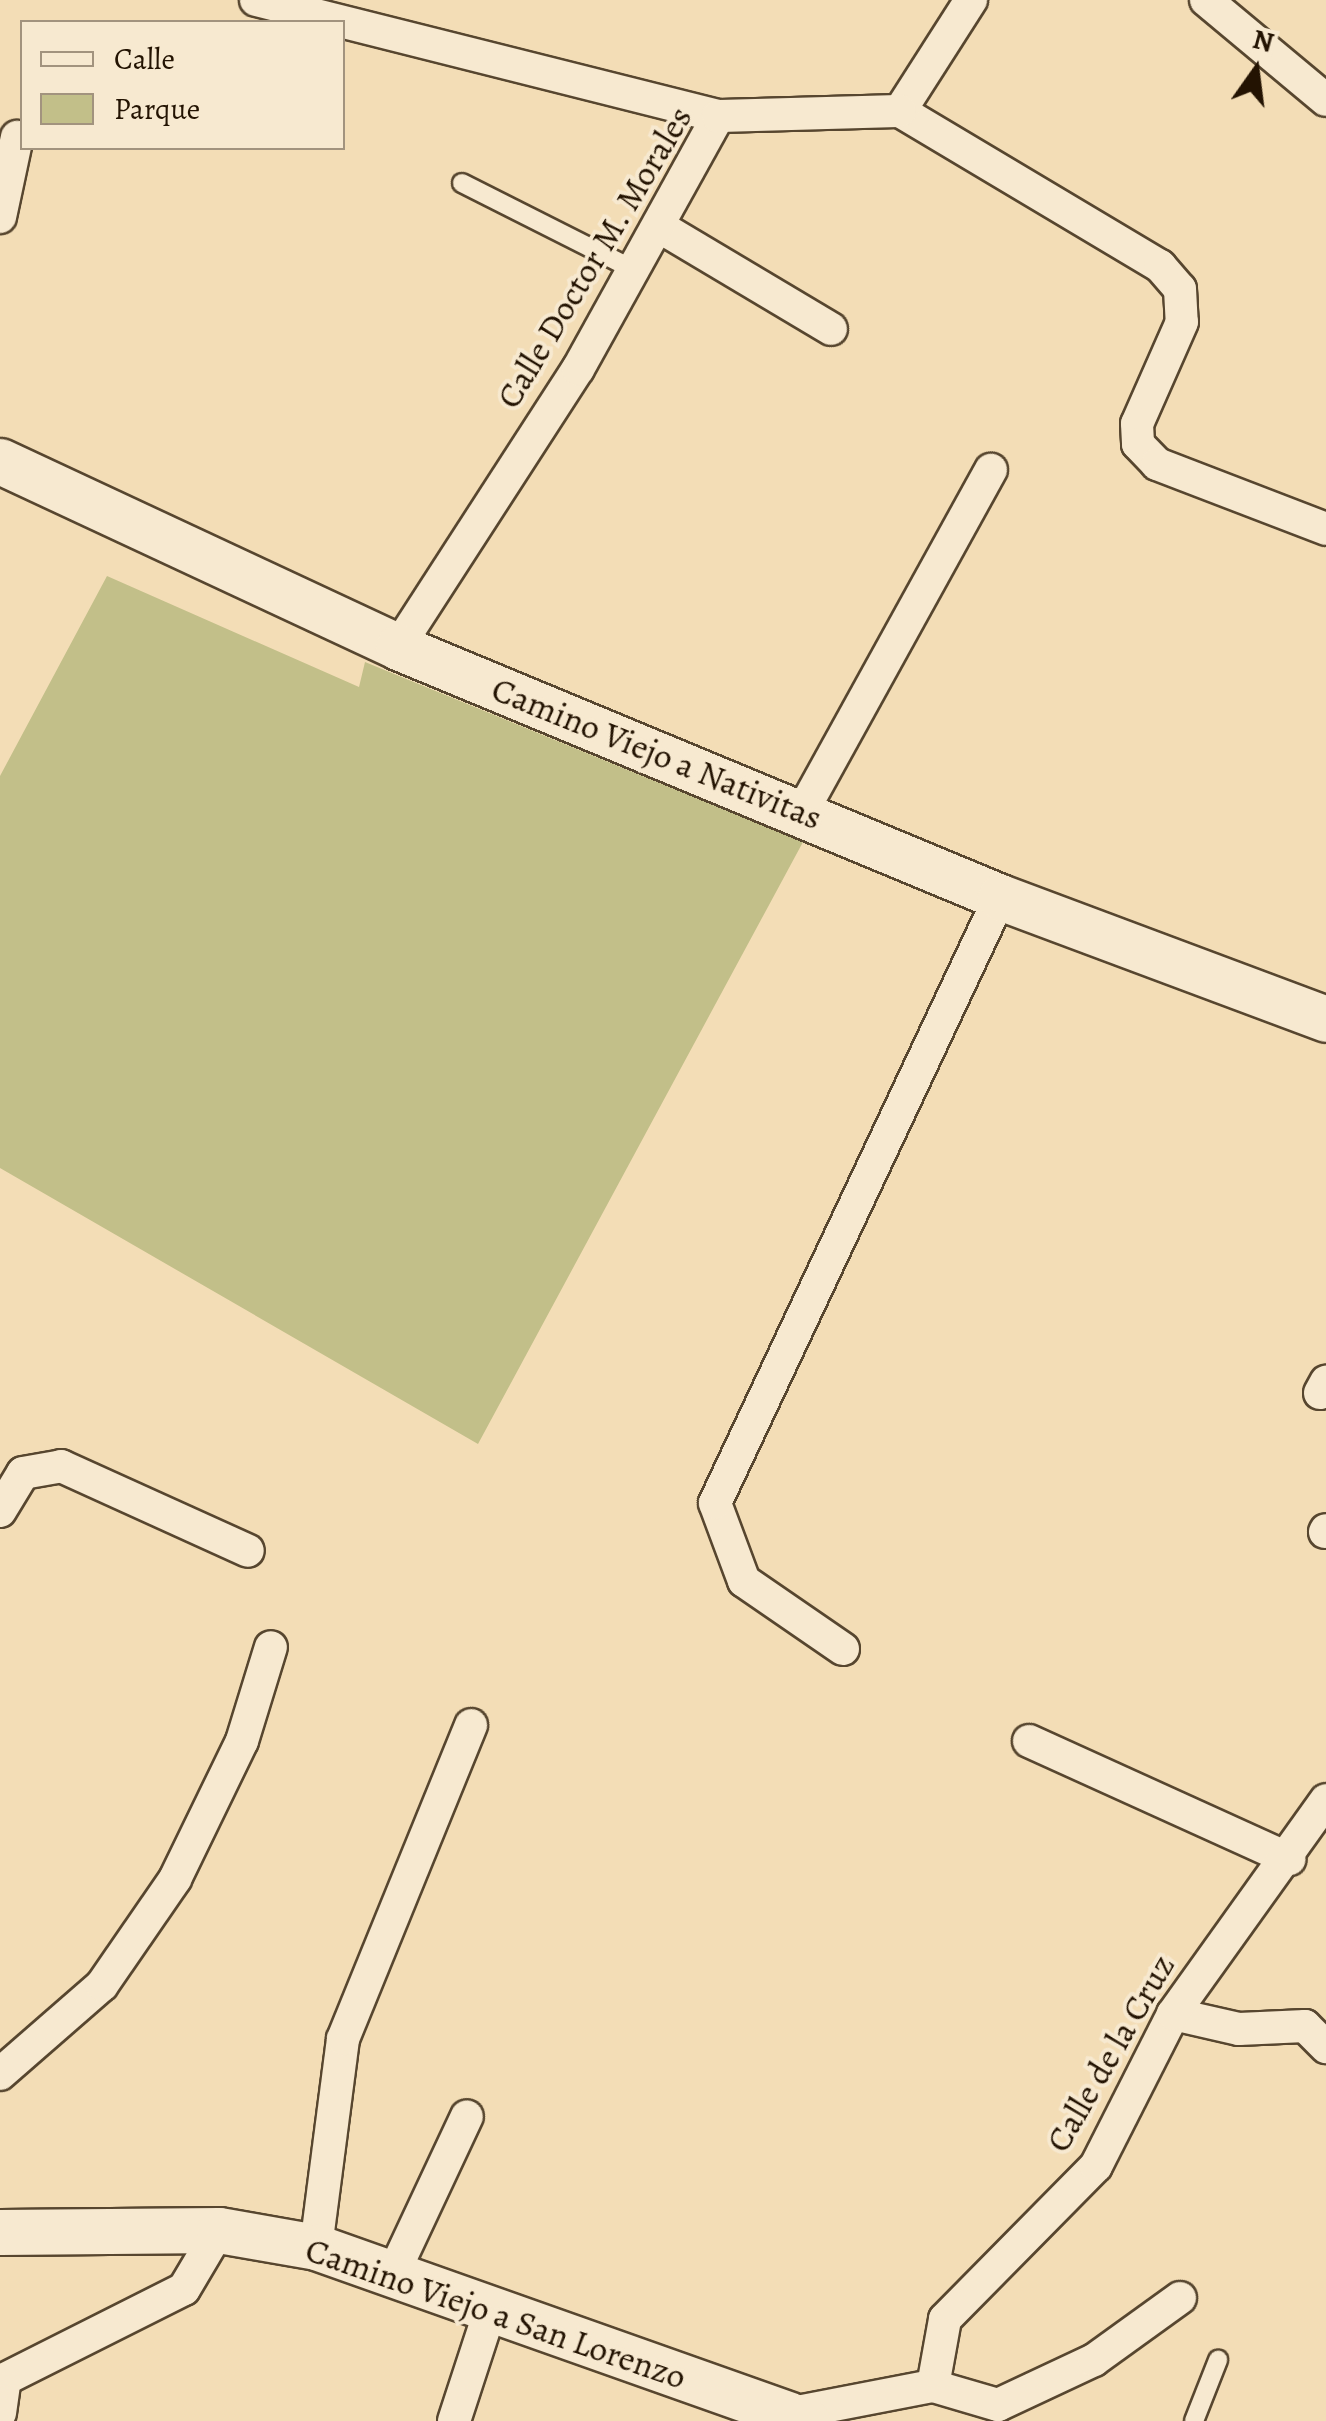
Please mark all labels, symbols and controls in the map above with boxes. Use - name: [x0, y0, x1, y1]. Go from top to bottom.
- legend: [20, 20, 345, 150]
- north arrow: [1206, 20, 1306, 120]
- text: N: [1249, 20, 1278, 62]
- text: Calle: [114, 39, 175, 79]
- text: Parque: [114, 89, 200, 129]
- street label: Calle Doctor M. Morales: [487, 98, 701, 416]
- street label: Camino Viejo a Nativitas: [486, 668, 828, 838]
- street label: Calle de la Cruz: [1037, 1947, 1183, 2159]
- street label: Camino Viejo a San Lorenzo: [300, 2228, 692, 2398]

